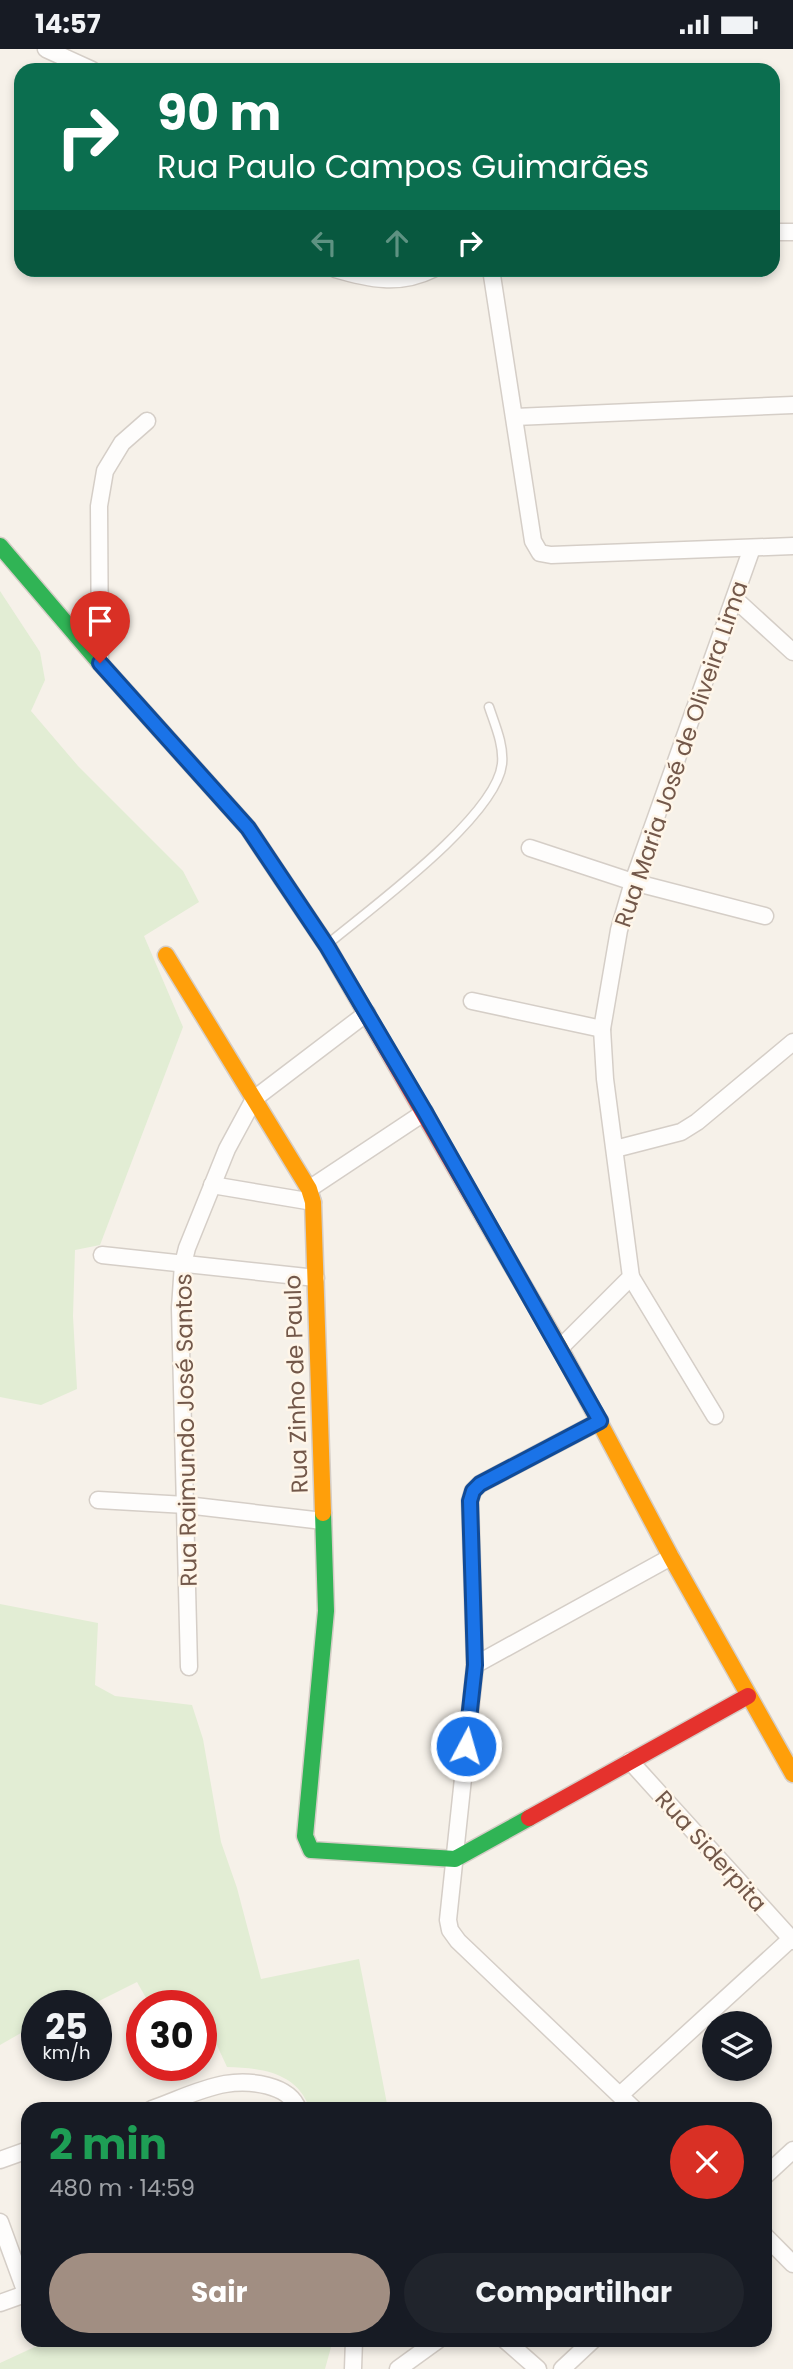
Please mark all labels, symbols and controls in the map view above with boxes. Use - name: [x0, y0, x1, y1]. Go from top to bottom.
- text: 14:57: [35, 6, 101, 42]
- text: 90 m: [157, 79, 281, 147]
- icon: right: [42, 91, 133, 182]
- text: Rua Paulo Campos Guimarães: [157, 144, 649, 189]
- icon: left: [305, 224, 343, 262]
- icon: ahead: [378, 224, 416, 262]
- icon: right: [451, 224, 489, 262]
- street label: Rua Maria José de Oliveira Lima: [607, 577, 755, 931]
- pin: [70, 591, 130, 663]
- icon: arrive: [81, 602, 119, 640]
- street label: Rua Raimundo José Santos: [167, 1273, 205, 1587]
- street label: Rua Zinho de Paulo: [276, 1274, 316, 1494]
- position arrow: [429, 1709, 503, 1783]
- street label: Rua Siderpita: [648, 1783, 774, 1919]
- speed limit sign: 30: [126, 1990, 217, 2081]
- text: 25: [45, 2002, 88, 2051]
- map controls: [702, 2011, 772, 2081]
- button: layers: [702, 2011, 772, 2081]
- text: km/h: [43, 2040, 90, 2065]
- text: 2 min: [49, 2115, 167, 2174]
- button: close: [670, 2125, 744, 2199]
- text: 480 m · 14:59: [49, 2172, 195, 2204]
- button: Sair: [49, 2253, 390, 2333]
- button: Compartilhar: [404, 2253, 744, 2333]

